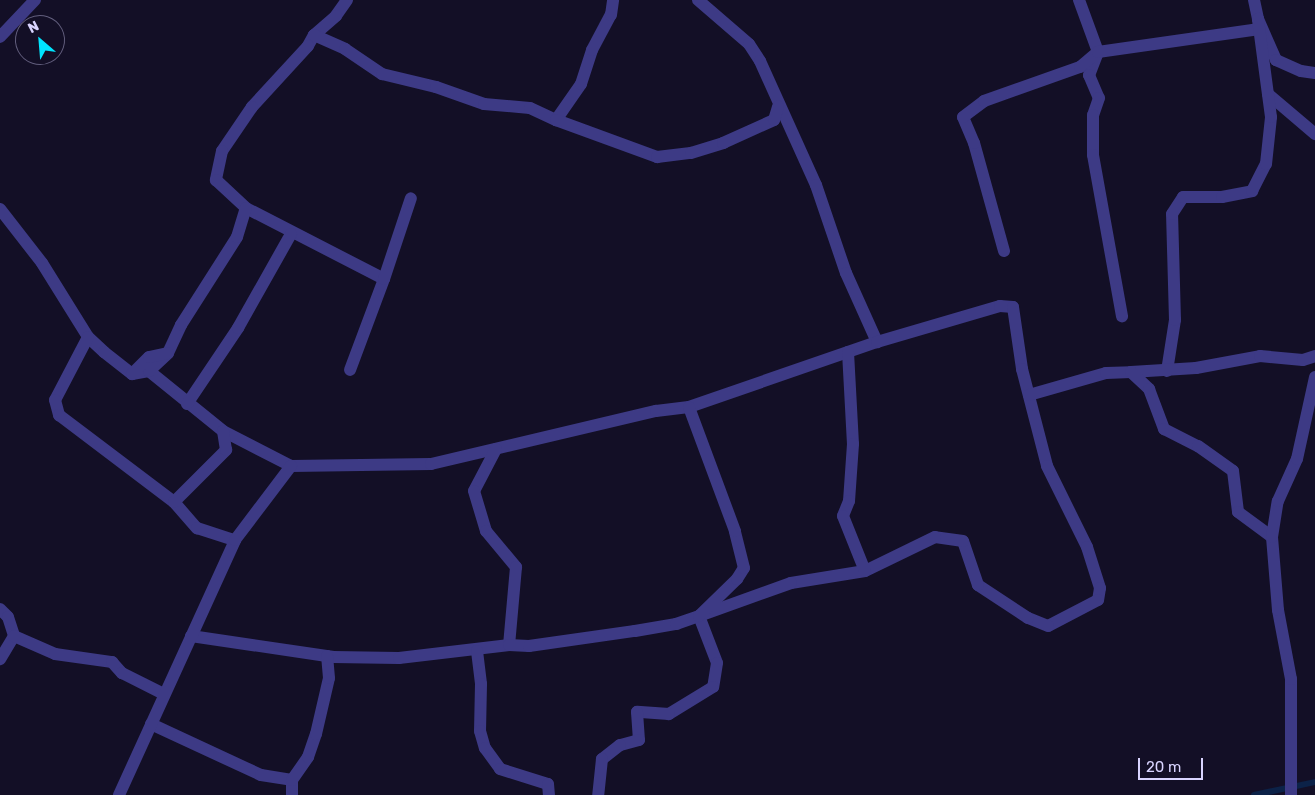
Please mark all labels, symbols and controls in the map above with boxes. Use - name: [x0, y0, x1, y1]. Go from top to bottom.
- north arrow: [15, 15, 65, 65]
- text: N: [25, 17, 42, 37]
- scale bar: [1140, 748, 1205, 780]
- text: 20 m: [1146, 758, 1181, 776]

